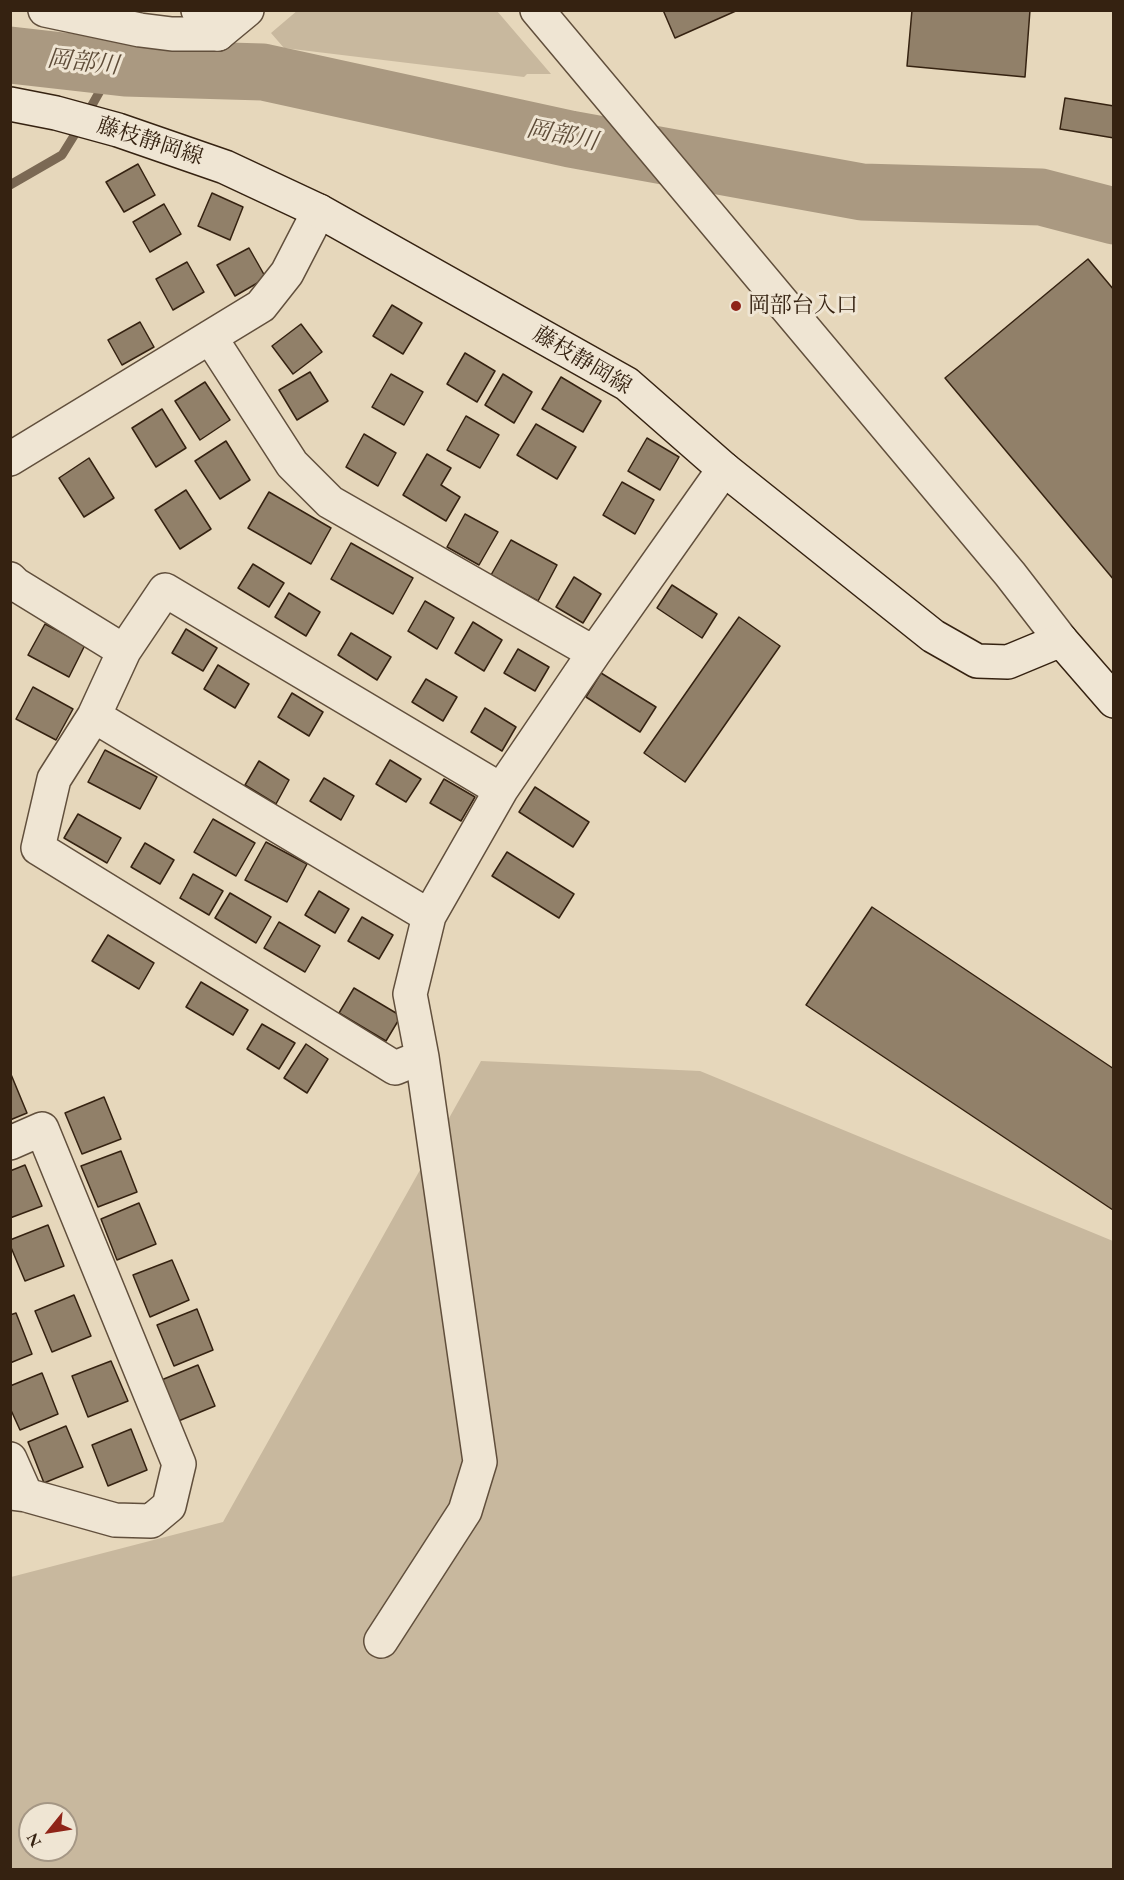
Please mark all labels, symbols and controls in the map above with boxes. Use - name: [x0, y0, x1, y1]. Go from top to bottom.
- water label: 岡部川: [46, 45, 120, 81]
- street label: 藤枝静岡線: [94, 112, 206, 172]
- water label: 岡部川: [524, 115, 600, 157]
- place label: 岡部台入口: [748, 293, 858, 319]
- marker: 岡部台入口: [729, 299, 743, 313]
- street label: 藤枝静岡線: [528, 321, 636, 401]
- north arrow: [18, 1802, 78, 1862]
- text: N: [21, 1829, 46, 1851]

